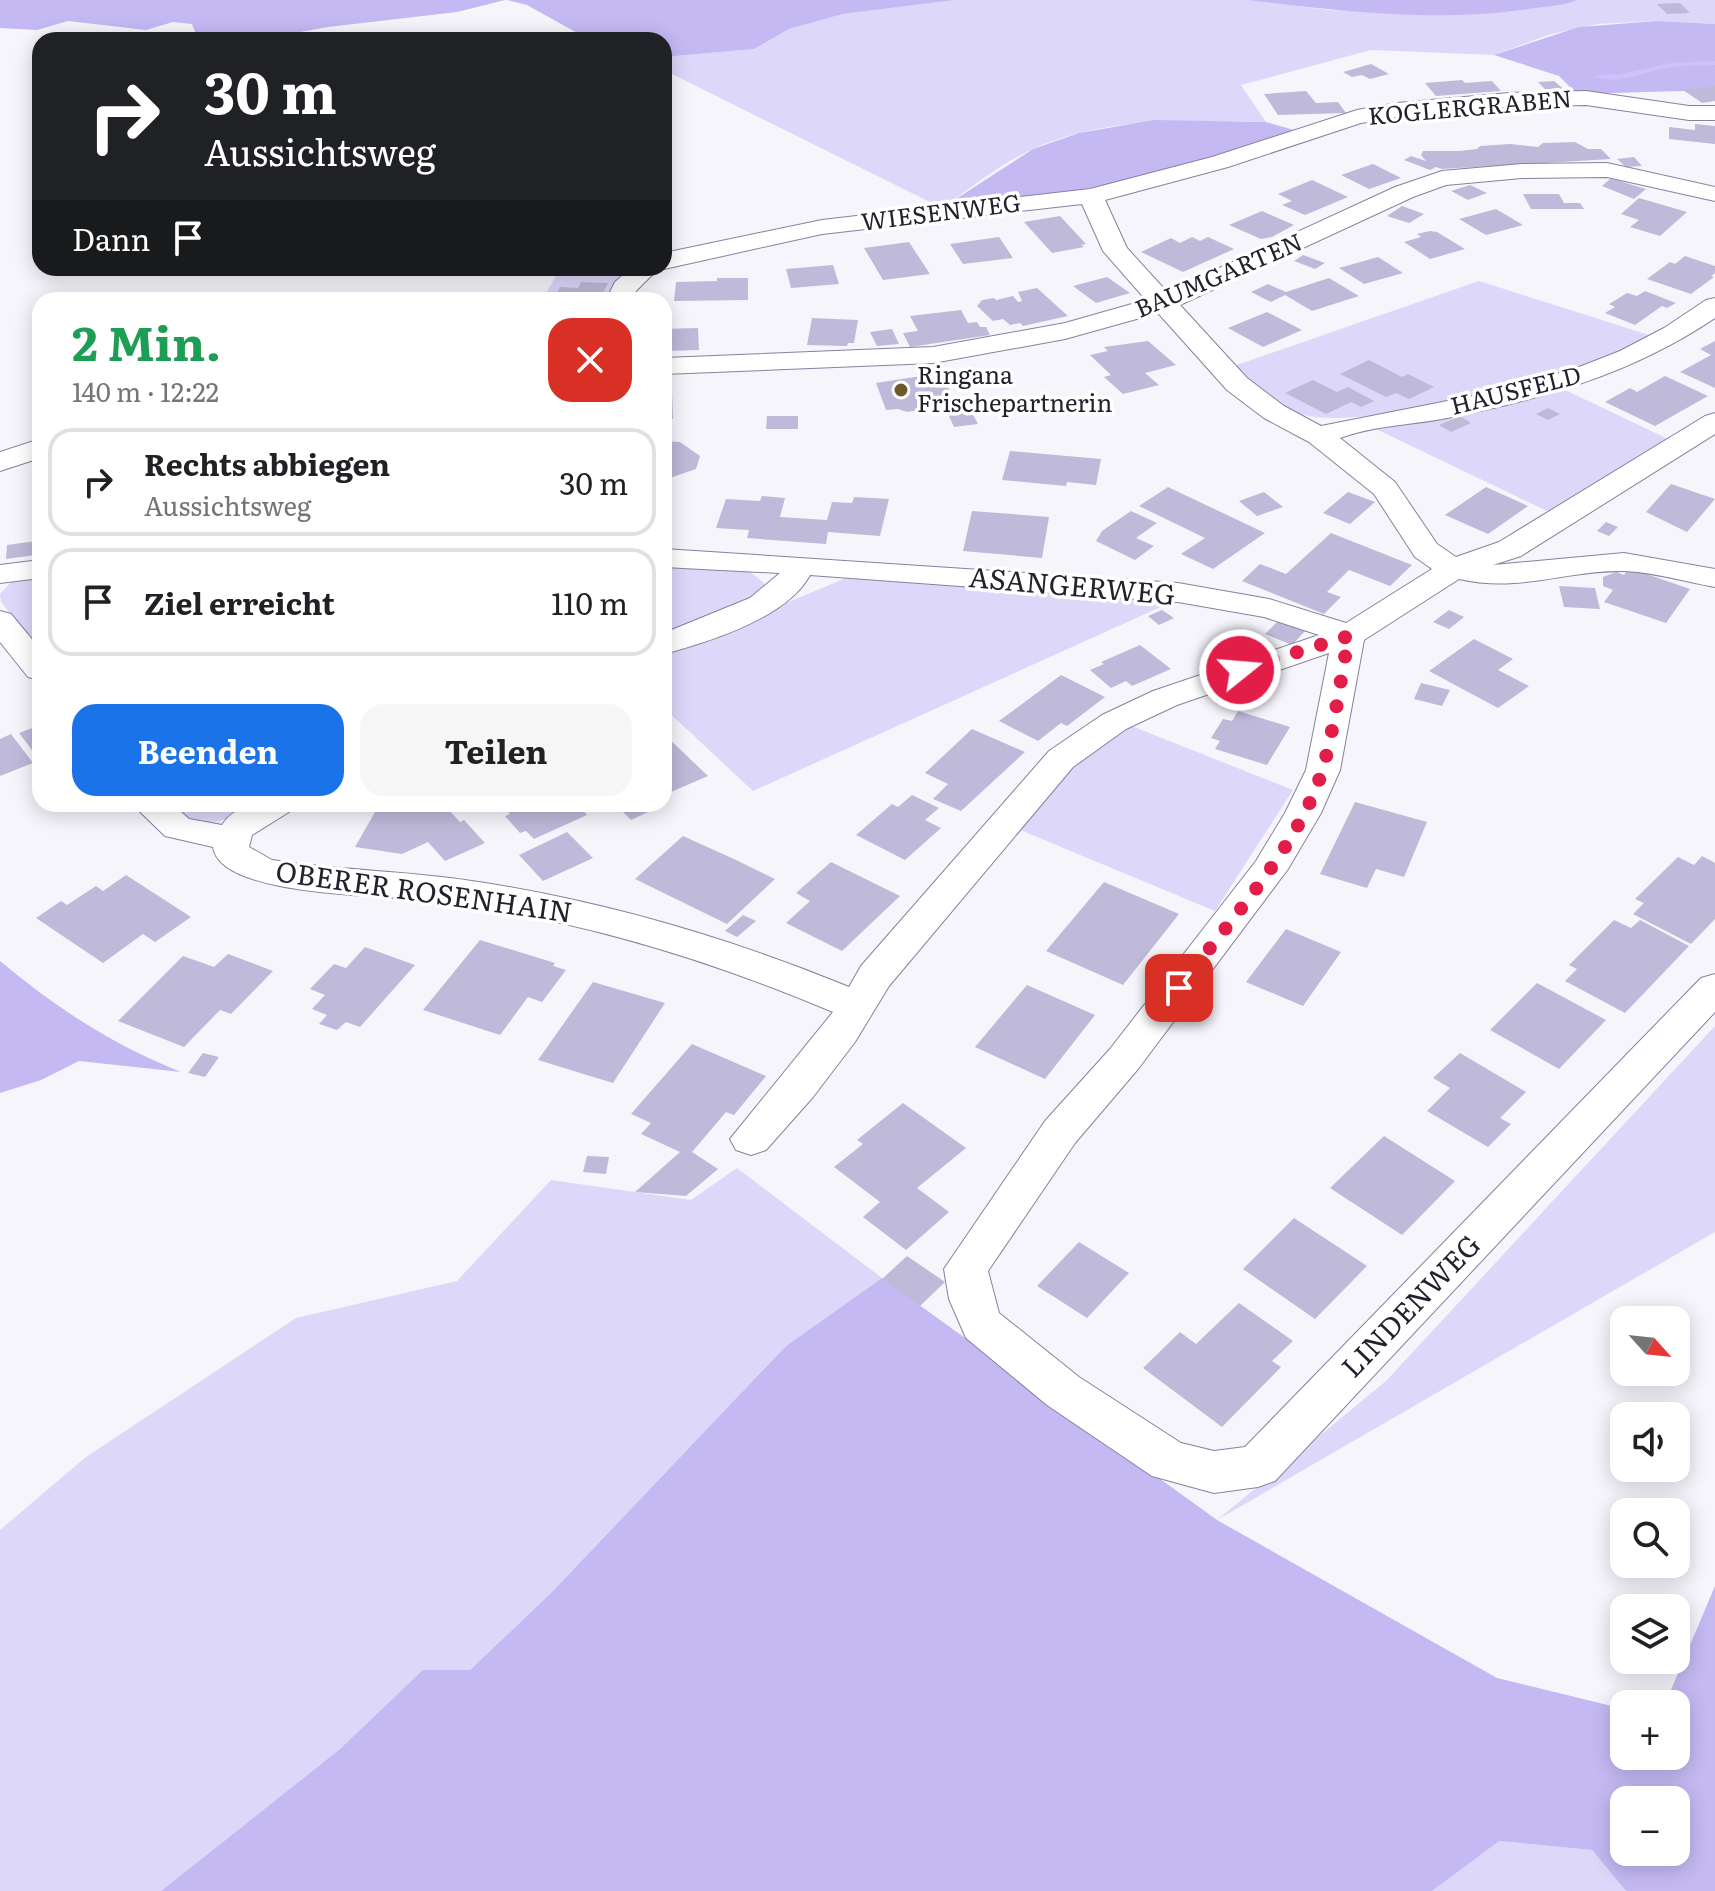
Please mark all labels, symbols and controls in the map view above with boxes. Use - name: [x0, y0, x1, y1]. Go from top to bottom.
- text: 30 m: [204, 48, 337, 131]
- icon: right: [72, 64, 176, 168]
- street label: KOGLERGRABEN: [1366, 79, 1573, 132]
- text: Aussichtsweg: [204, 124, 436, 177]
- street label: WIESENWEG: [859, 183, 1022, 238]
- text: Dann: [72, 216, 150, 260]
- icon: arrive: [166, 216, 210, 260]
- street label: BAUMGARTEN: [1129, 223, 1307, 325]
- text: 2 Min.: [72, 305, 221, 376]
- button: close: [548, 318, 632, 402]
- street label: HAUSFELD: [1446, 355, 1584, 422]
- place label: Ringana Frischepartnerin: [917, 356, 1113, 419]
- text: 140 m · 12:22: [72, 371, 219, 410]
- marker: Ringana Frischepartnerin: [892, 381, 910, 399]
- text: Rechts abbiegen: [144, 441, 390, 485]
- icon: right: [76, 460, 120, 504]
- text: 30 m: [559, 460, 628, 504]
- text: Aussichtsweg: [144, 485, 312, 524]
- street label: ASANGERWEG: [967, 554, 1177, 614]
- icon: arrive: [76, 580, 120, 624]
- text: Ziel erreicht: [144, 580, 335, 624]
- text: 110 m: [551, 580, 628, 624]
- position arrow: [1198, 628, 1282, 712]
- button: Beenden: [72, 704, 344, 796]
- button: Teilen: [360, 704, 632, 796]
- street label: OBERER ROSENHAIN: [273, 848, 575, 932]
- pin: [1145, 954, 1213, 1022]
- icon: arrive: [1157, 966, 1201, 1010]
- street label: LINDENWEG: [1330, 1224, 1489, 1386]
- north arrow: [1610, 1306, 1690, 1386]
- map controls: [1610, 1306, 1690, 1866]
- button: sound: [1610, 1402, 1690, 1482]
- button: search: [1610, 1498, 1690, 1578]
- button: layers: [1610, 1594, 1690, 1674]
- button: +: [1610, 1690, 1690, 1770]
- button: −: [1610, 1786, 1690, 1866]

